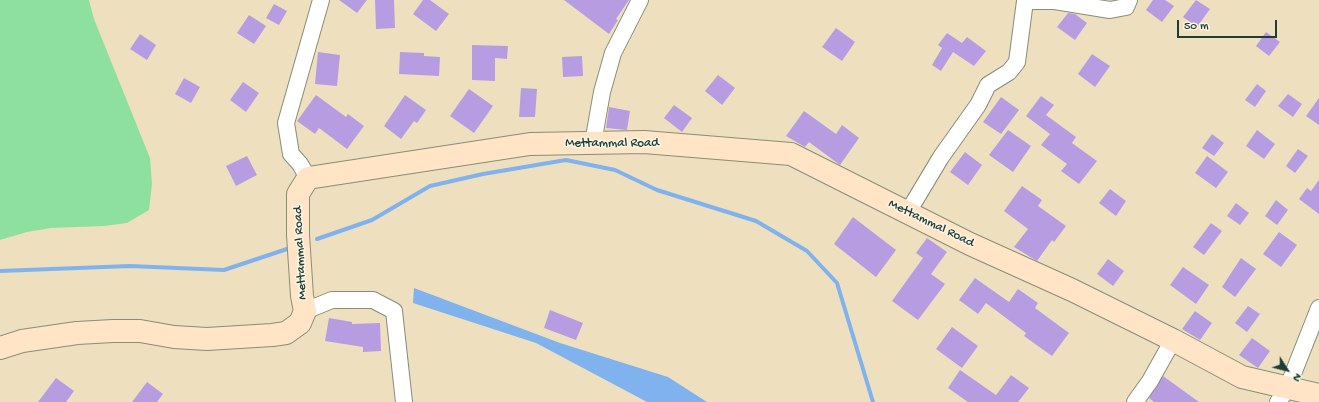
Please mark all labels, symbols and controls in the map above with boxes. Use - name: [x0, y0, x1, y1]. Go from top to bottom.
- scale bar: [1179, 12, 1279, 38]
- text: 50 m: [1184, 20, 1209, 34]
- street label: Mettammal Road: [565, 136, 659, 152]
- street label: Mettammal Road: [886, 196, 976, 252]
- street label: Mettammal Road: [291, 206, 311, 300]
- north arrow: [1267, 350, 1307, 390]
- text: N: [1290, 371, 1304, 383]

